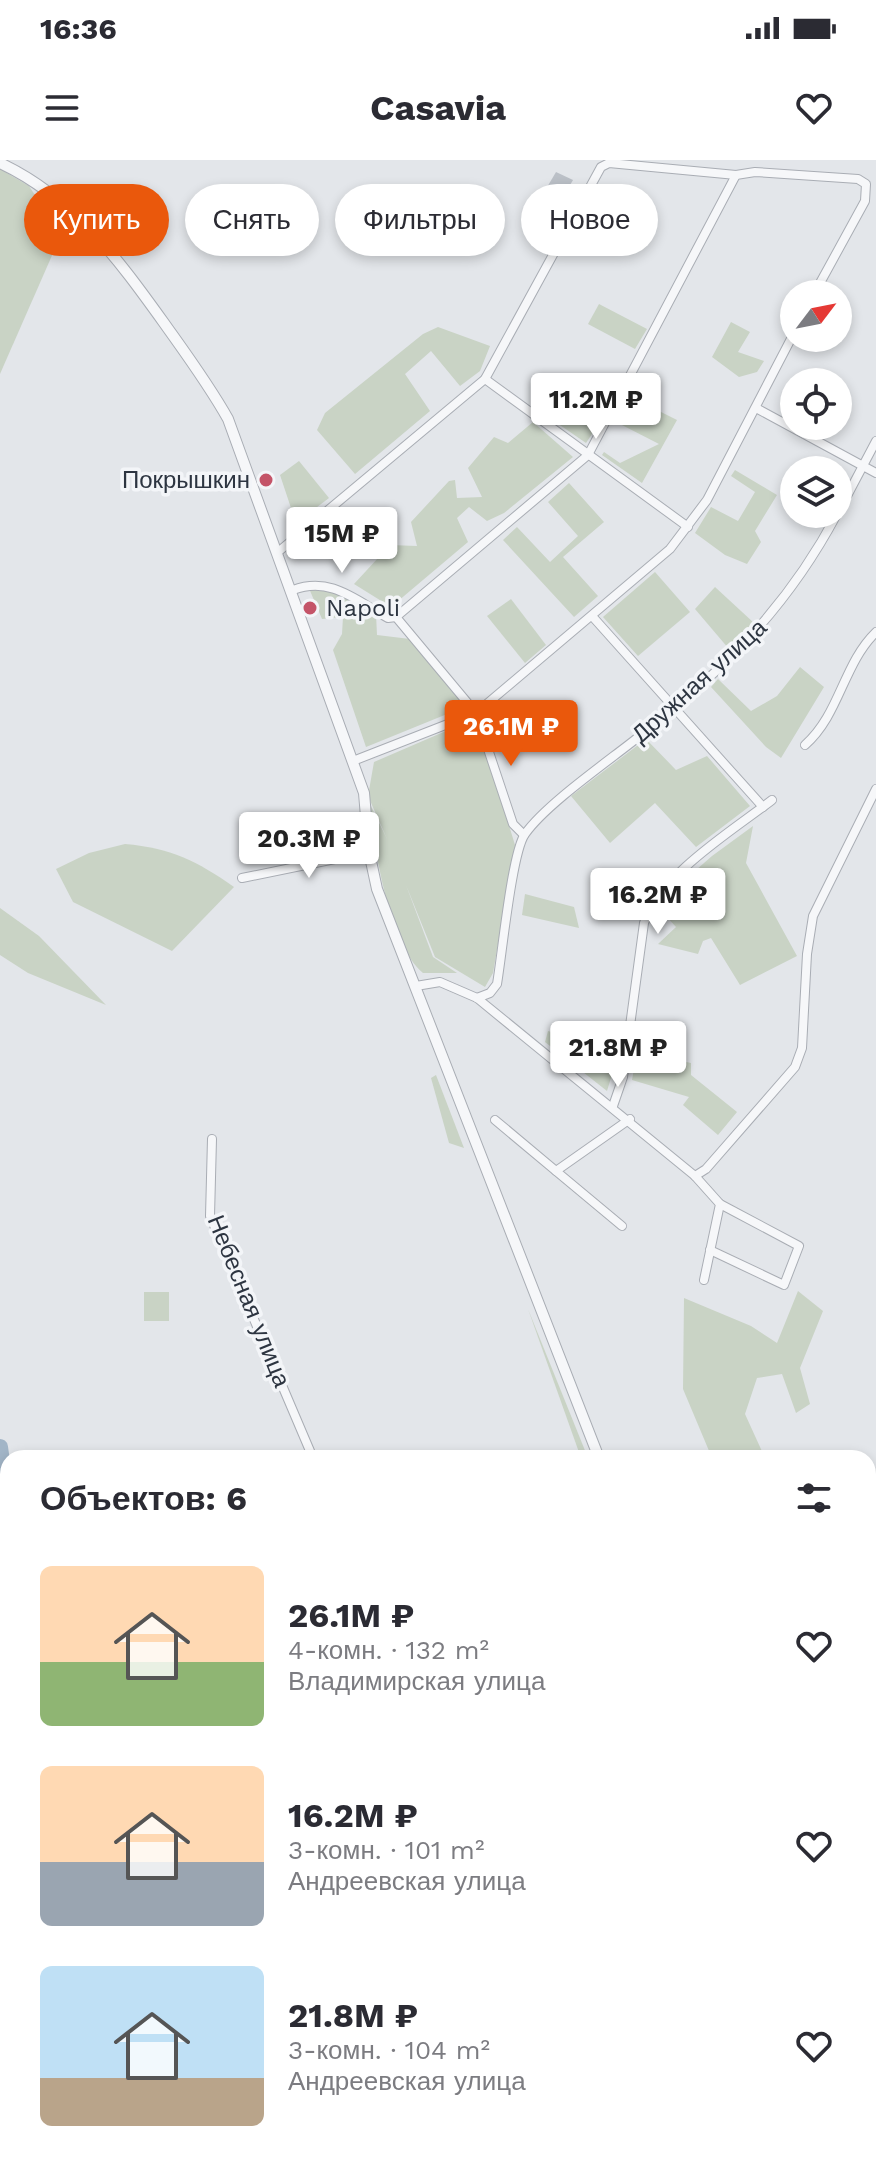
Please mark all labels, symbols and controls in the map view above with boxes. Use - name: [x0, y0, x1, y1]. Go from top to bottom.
- text: 16:36: [40, 11, 117, 46]
- icon: menu: [40, 86, 84, 130]
- icon: heart: [792, 86, 836, 130]
- text: Casavia: [370, 87, 506, 129]
- chip: Купить: [24, 184, 169, 256]
- chip: Снять: [185, 184, 319, 256]
- chip: Фильтры: [335, 184, 505, 256]
- chip: Новое: [521, 184, 658, 256]
- north arrow: [780, 280, 852, 352]
- map controls: [780, 280, 852, 528]
- button: locate: [780, 368, 852, 440]
- pin: 11.2M ₽: [522, 373, 670, 441]
- text: 11.2M ₽: [549, 384, 643, 414]
- button: layers: [780, 456, 852, 528]
- place label: Покрышкин: [122, 466, 250, 494]
- marker: Покрышкин: [257, 471, 275, 489]
- pin: 15M ₽: [286, 507, 398, 575]
- text: 15M ₽: [304, 518, 380, 548]
- place label: Napoli: [326, 594, 400, 622]
- marker: Napoli: [301, 599, 319, 617]
- street label: Дружная улица: [626, 613, 773, 749]
- pin: 26.1M ₽: [437, 700, 585, 768]
- text: 26.1M ₽: [463, 711, 559, 741]
- pin: 20.3M ₽: [235, 812, 383, 880]
- text: 20.3M ₽: [257, 823, 361, 853]
- pin: 16.2M ₽: [584, 868, 732, 936]
- text: 16.2M ₽: [608, 879, 708, 909]
- pin: 21.8M ₽: [544, 1021, 692, 1089]
- text: 21.8M ₽: [568, 1032, 668, 1062]
- street label: Небесная улица: [202, 1211, 296, 1392]
- icon: filters: [792, 1476, 836, 1520]
- text: Объектов: 6: [40, 1478, 247, 1518]
- text: 26.1M ₽: [288, 1595, 414, 1635]
- icon: home: [104, 1598, 200, 1694]
- icon: heart: [792, 1624, 836, 1668]
- text: 4-комн. · 132 m²: [288, 1635, 489, 1665]
- text: Владимирская улица: [288, 1666, 545, 1696]
- text: 16.2M ₽: [288, 1795, 418, 1835]
- icon: home: [104, 1798, 200, 1894]
- icon: heart: [792, 1824, 836, 1868]
- text: 3-комн. · 101 m²: [288, 1835, 484, 1865]
- text: Андреевская улица: [288, 1866, 526, 1896]
- text: 21.8M ₽: [288, 1995, 418, 2035]
- icon: home: [104, 1998, 200, 2094]
- icon: heart: [792, 2024, 836, 2068]
- text: 3-комн. · 104 m²: [288, 2035, 490, 2065]
- text: Андреевская улица: [288, 2066, 526, 2096]

